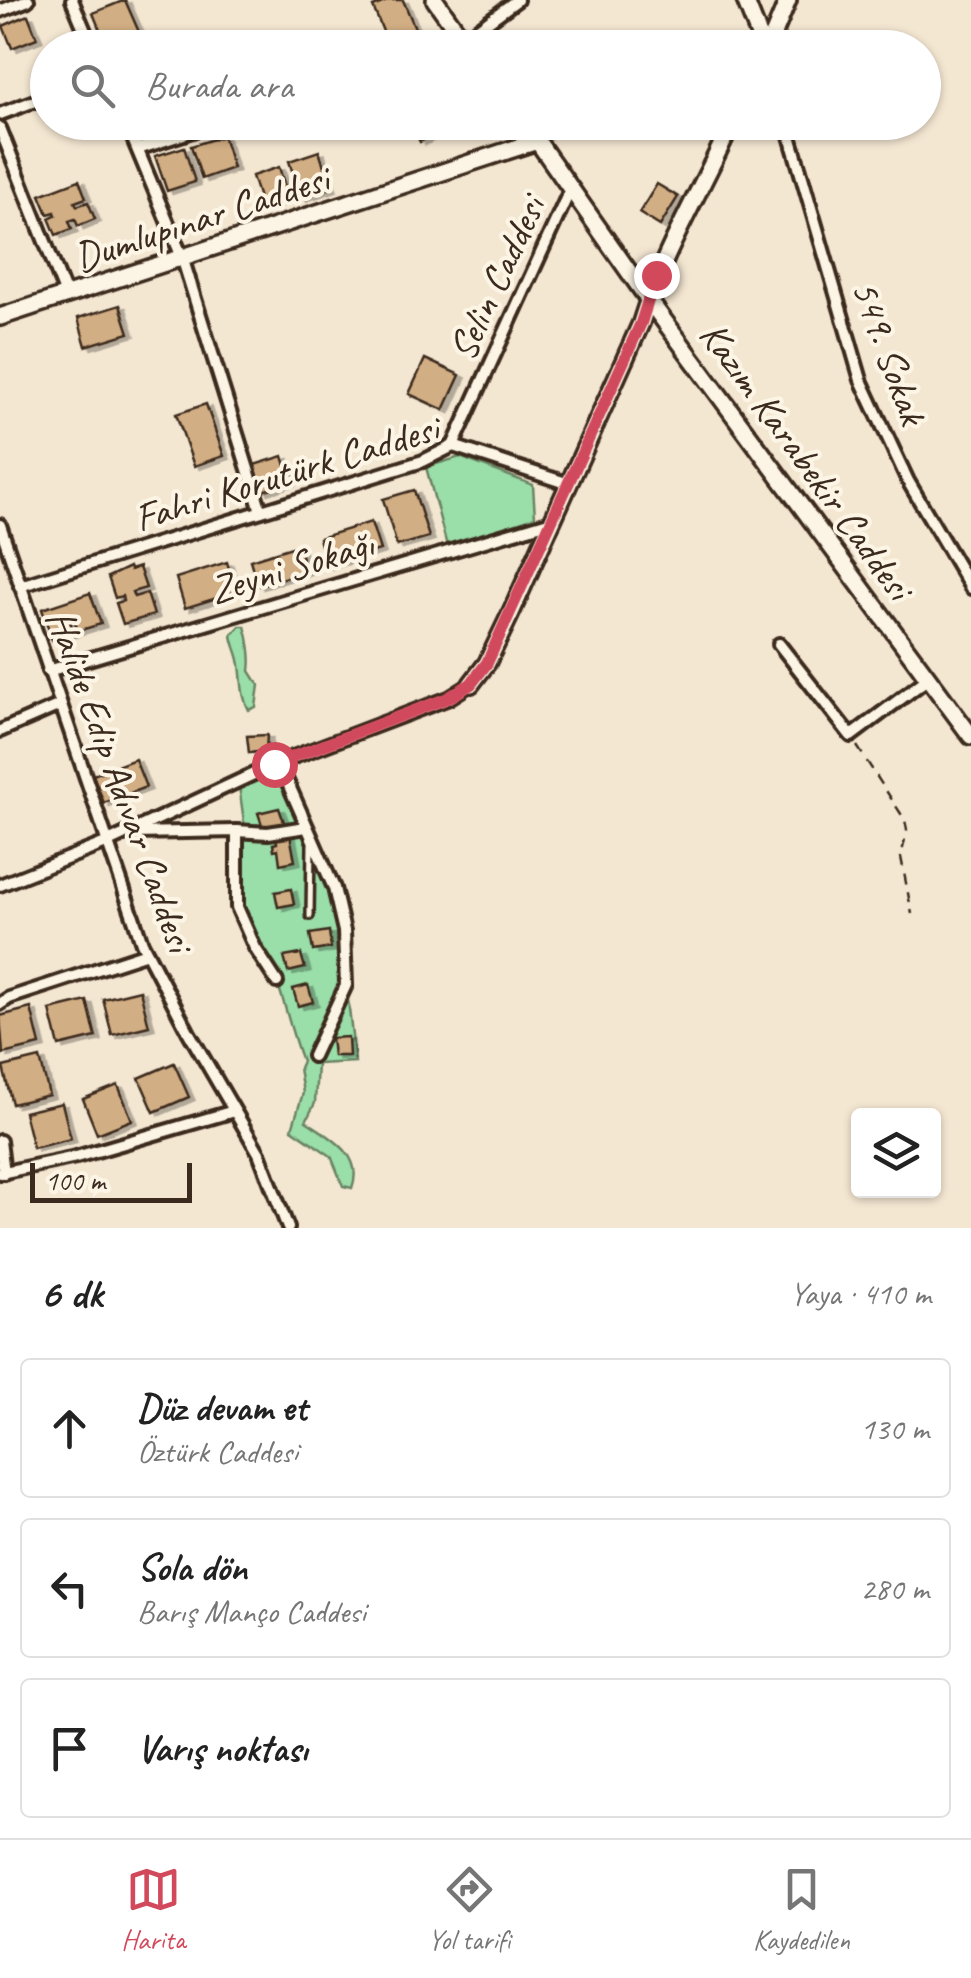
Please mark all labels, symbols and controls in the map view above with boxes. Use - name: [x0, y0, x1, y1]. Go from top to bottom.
- search box: [30, 30, 941, 140]
- icon: search: [65, 58, 120, 113]
- text: Burada ara: [145, 62, 293, 109]
- street label: Dumlupınar Caddesi: [68, 152, 339, 283]
- street label: Selin Caddesi: [437, 184, 558, 368]
- route end: [634, 253, 680, 299]
- street label: 549. Sokak: [840, 273, 939, 434]
- street label: Kazım Karabekir Caddesi: [688, 312, 927, 613]
- street label: Fahri Korutürk Caddesi: [128, 402, 449, 543]
- street label: Zeyni Sokağı: [203, 518, 381, 615]
- street label: Halide Edip Adıvar Caddesi: [35, 603, 207, 962]
- route start: [252, 742, 298, 788]
- map controls: [851, 1108, 941, 1198]
- button: layers: [851, 1108, 941, 1198]
- scale bar: [30, 1158, 192, 1202]
- text: 100 m: [45, 1163, 105, 1198]
- text: 6 dk: [40, 1267, 103, 1320]
- text: Yaya · 410 m: [790, 1273, 931, 1314]
- text: Düz devam et: [137, 1384, 307, 1431]
- icon: ahead: [42, 1401, 97, 1456]
- text: 130 m: [860, 1408, 929, 1449]
- text: Öztürk Caddesi: [137, 1431, 298, 1472]
- text: Sola dön: [137, 1544, 247, 1591]
- icon: left: [42, 1561, 97, 1616]
- text: 280 m: [860, 1568, 929, 1609]
- text: Barış Manço Caddesi: [137, 1591, 366, 1632]
- icon: arrive: [42, 1721, 97, 1776]
- text: Varış noktası: [137, 1725, 308, 1772]
- tab: Harita: [121, 1862, 185, 1957]
- tab: Yol tarifi: [428, 1862, 510, 1957]
- tab: Kaydedilen: [753, 1862, 850, 1957]

